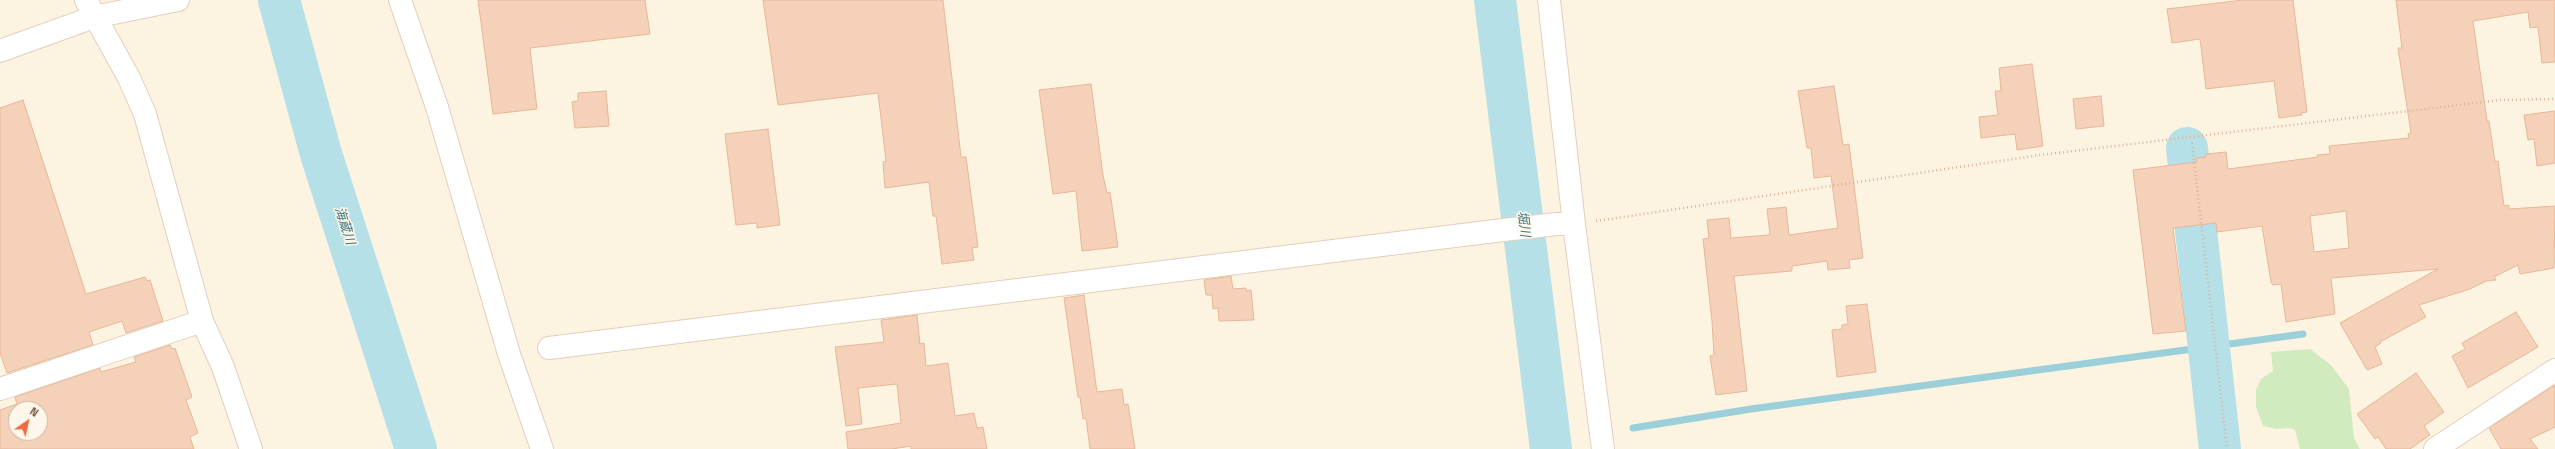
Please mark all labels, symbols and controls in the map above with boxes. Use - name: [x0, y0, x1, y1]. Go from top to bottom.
- water label: 海蔵川: [331, 205, 357, 247]
- water label: 堀川: [1514, 210, 1532, 238]
- north arrow: [8, 401, 48, 441]
- text: N: [27, 403, 42, 421]

